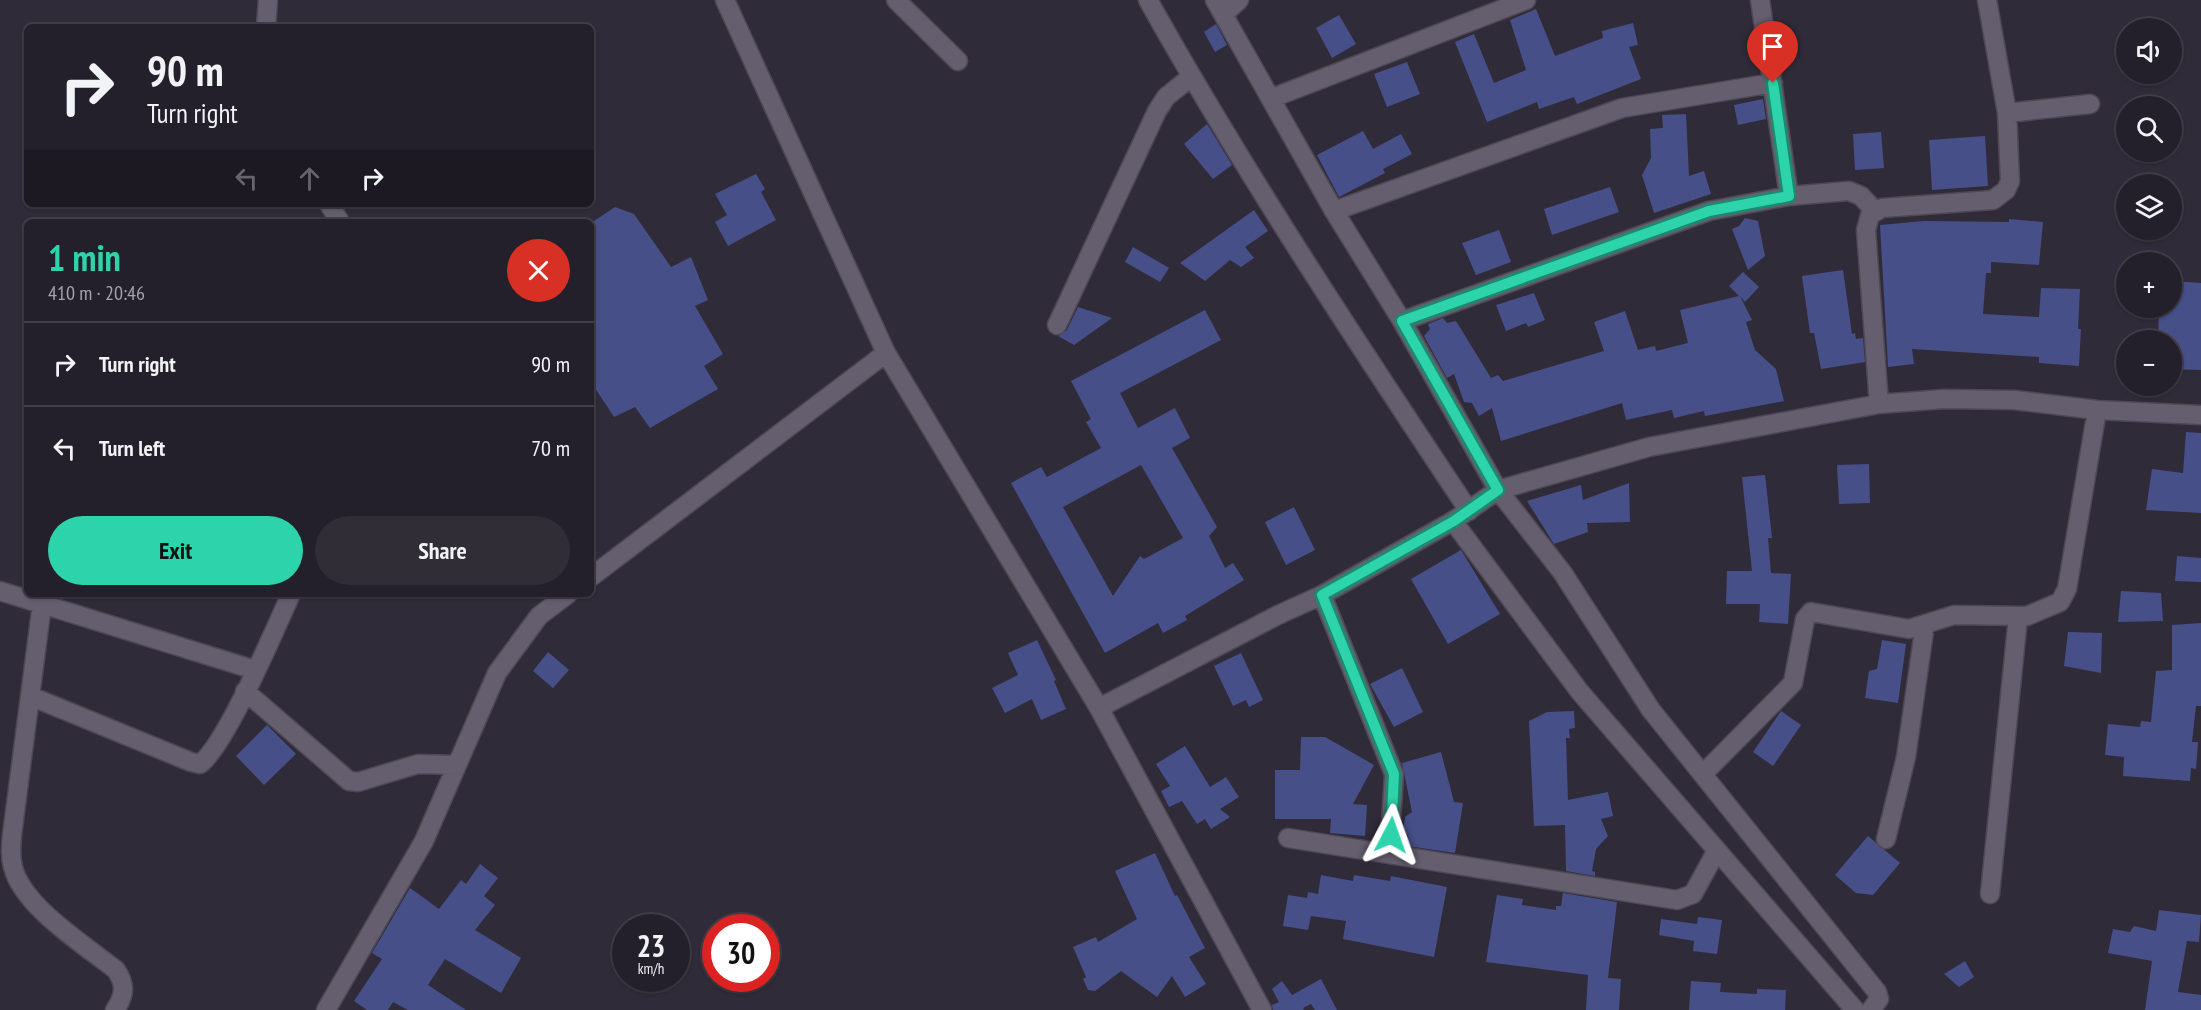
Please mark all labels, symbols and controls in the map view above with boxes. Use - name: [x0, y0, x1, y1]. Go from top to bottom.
- map controls: [2116, 18, 2182, 396]
- button: sound: [2116, 18, 2182, 84]
- pin: [1747, 21, 1798, 83]
- icon: arrive: [1756, 30, 1789, 63]
- text: 90 m: [147, 43, 224, 98]
- icon: right: [48, 48, 126, 126]
- text: Turn right: [147, 96, 238, 130]
- button: search: [2116, 96, 2182, 162]
- icon: left: [230, 162, 263, 195]
- icon: ahead: [293, 162, 326, 195]
- icon: right: [356, 162, 389, 195]
- button: layers: [2116, 174, 2182, 240]
- text: 1 min: [48, 234, 121, 281]
- button: close: [507, 239, 570, 302]
- button: +: [2116, 252, 2182, 318]
- text: 410 m · 20:46: [48, 280, 145, 306]
- button: −: [2116, 330, 2182, 396]
- icon: right: [48, 348, 81, 381]
- text: Turn right: [99, 350, 176, 378]
- text: 90 m: [531, 350, 570, 378]
- icon: left: [48, 432, 81, 465]
- text: Turn left: [99, 434, 165, 462]
- text: 70 m: [531, 434, 570, 462]
- button: Exit: [48, 516, 303, 585]
- button: Share: [315, 516, 570, 585]
- position arrow: [1359, 803, 1423, 867]
- speed limit sign: 30: [702, 914, 780, 992]
- text: 23: [637, 926, 665, 965]
- text: km/h: [638, 959, 664, 978]

